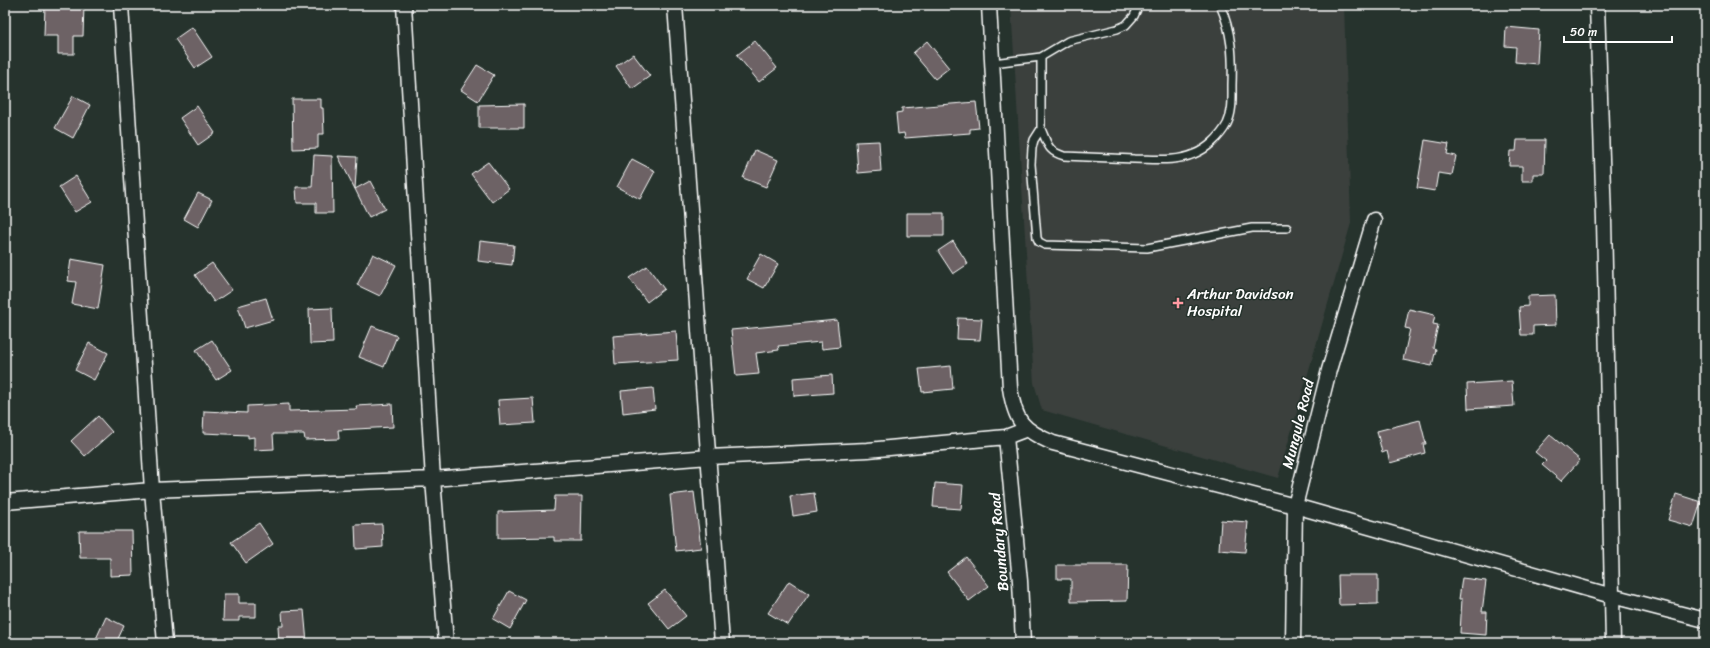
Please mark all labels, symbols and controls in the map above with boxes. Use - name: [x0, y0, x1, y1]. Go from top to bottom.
- scale bar: [1564, 18, 1672, 44]
- text: 50 m: [1570, 21, 1597, 43]
- place label: Arthur Davidson Hospital: [1186, 281, 1294, 324]
- marker: Arthur Davidson Hospital: [1172, 297, 1184, 309]
- street label: Mungule Road: [1274, 375, 1322, 472]
- street label: Boundary Road: [982, 491, 1016, 592]

